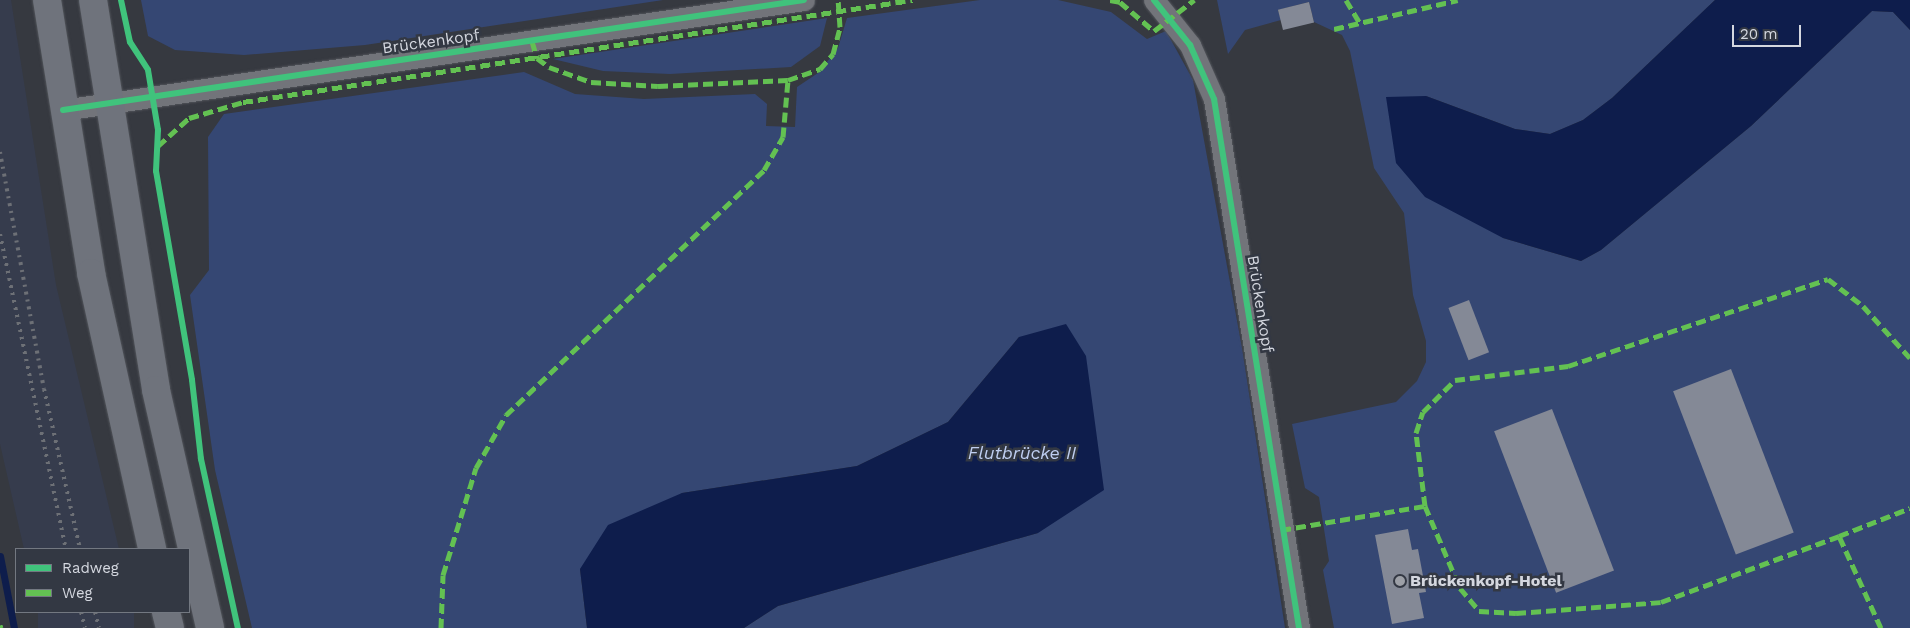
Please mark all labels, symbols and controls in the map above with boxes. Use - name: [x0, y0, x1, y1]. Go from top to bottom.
- scale bar: [1735, 15, 1804, 47]
- text: 20 m: [1740, 25, 1778, 43]
- street label: Brückenkopf: [381, 26, 481, 58]
- street label: Brückenkopf: [1243, 254, 1277, 354]
- water label: Flutbrücke II: [968, 442, 1076, 464]
- legend: [15, 548, 190, 613]
- text: Radweg: [62, 559, 119, 577]
- place label: Brückenkopf-Hotel: [1410, 571, 1562, 591]
- marker: Brückenkopf-Hotel: [1394, 575, 1406, 587]
- text: Weg: [62, 584, 93, 602]

